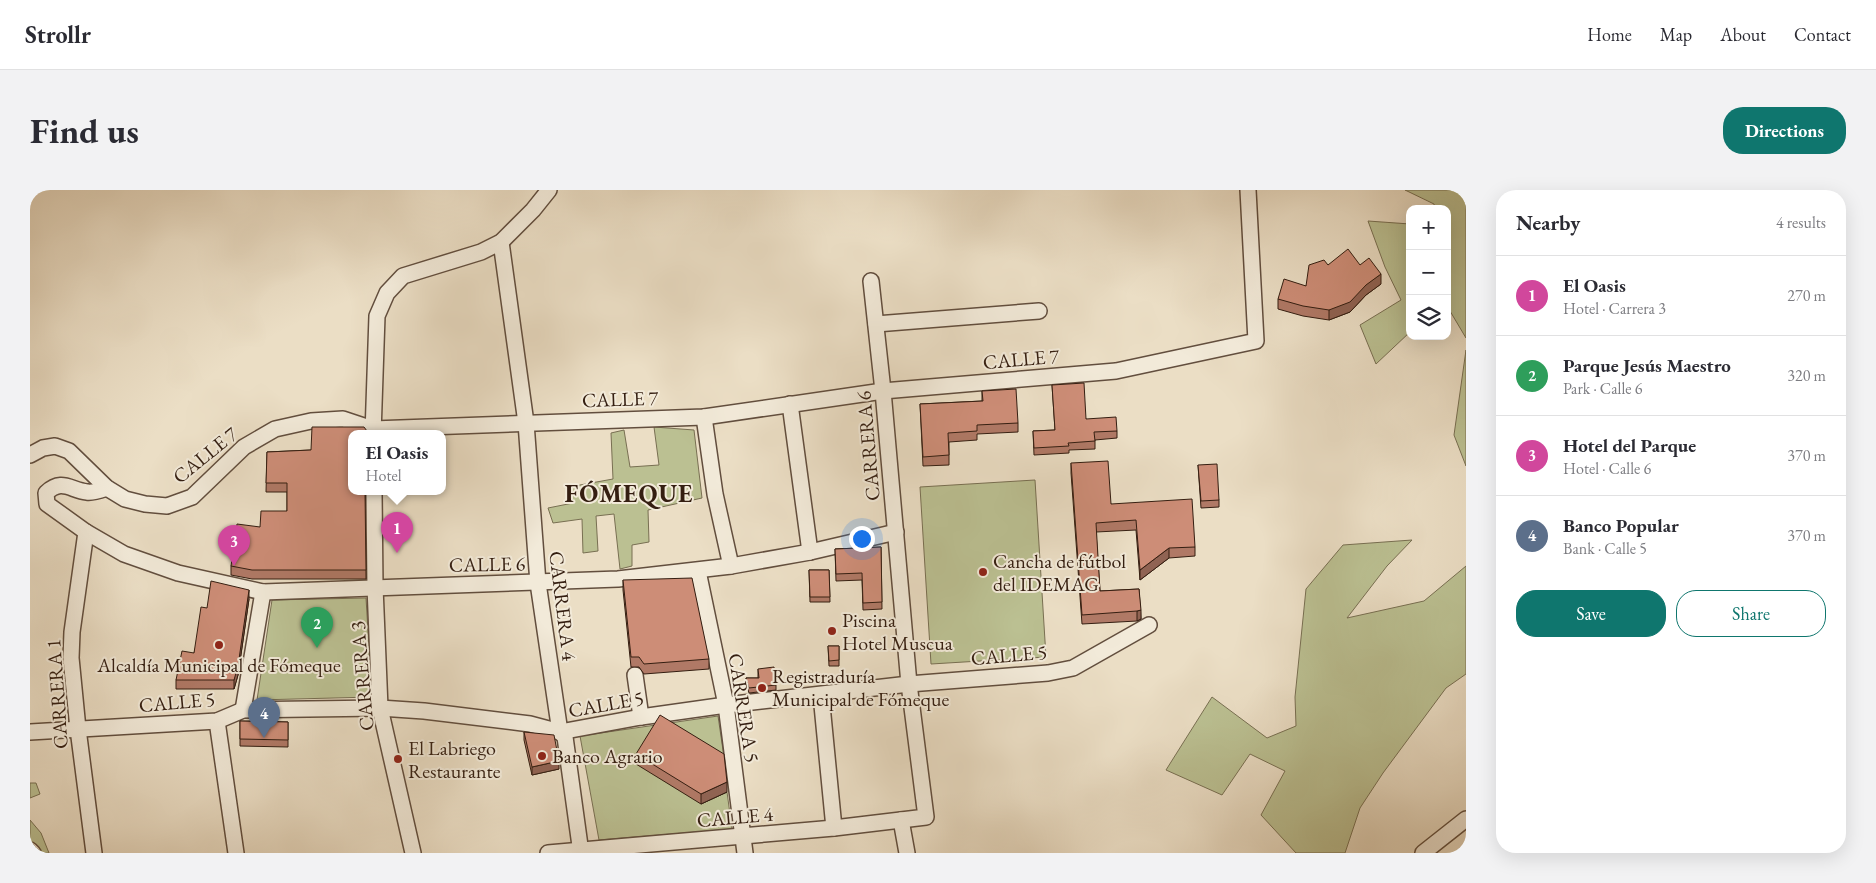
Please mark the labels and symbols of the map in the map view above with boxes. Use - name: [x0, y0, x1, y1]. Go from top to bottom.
- street label: CALLE 7: [982, 343, 1061, 375]
- street label: CALLE 7: [581, 385, 659, 413]
- street label: CARRERA 6: [850, 390, 886, 502]
- street label: CALLE 7: [167, 421, 243, 489]
- district label: FÓMEQUE: [565, 477, 693, 509]
- pin: 1: [381, 512, 413, 553]
- pin: 3: [218, 525, 250, 566]
- your location: [849, 526, 875, 552]
- place label: Cancha de fútbol del IDEMAG: [993, 548, 1126, 597]
- street label: CALLE 6: [449, 550, 526, 578]
- street label: CARRERA 4: [543, 550, 583, 663]
- marker: Cancha de fútbol del IDEMAG: [977, 566, 989, 578]
- pin: 2: [301, 607, 333, 648]
- place label: Piscina Hotel Muscua: [842, 607, 953, 656]
- street label: CARRERA 3: [344, 620, 380, 732]
- marker: Piscina Hotel Muscua: [826, 625, 838, 637]
- street label: CARRERA 1: [40, 638, 74, 750]
- marker: Alcaldía Municipal de Fómeque: [213, 639, 225, 651]
- street label: CALLE 5: [970, 639, 1048, 671]
- street label: CARRERA 5: [723, 651, 765, 765]
- place label: Alcaldía Municipal de Fómeque: [96, 652, 341, 678]
- place label: Registraduría Municipal de Fómeque: [772, 663, 949, 712]
- marker: Registraduría Municipal de Fómeque: [756, 682, 768, 694]
- street label: CALLE 5: [566, 685, 646, 723]
- street label: CALLE 5: [138, 686, 216, 718]
- pin: 4: [248, 697, 280, 738]
- place label: El Labriego Restaurante: [408, 735, 501, 784]
- place label: Banco Agrario: [552, 743, 663, 769]
- marker: Banco Agrario: [536, 750, 548, 762]
- marker: El Labriego Restaurante: [392, 753, 404, 765]
- street label: CALLE 4: [696, 801, 775, 833]

